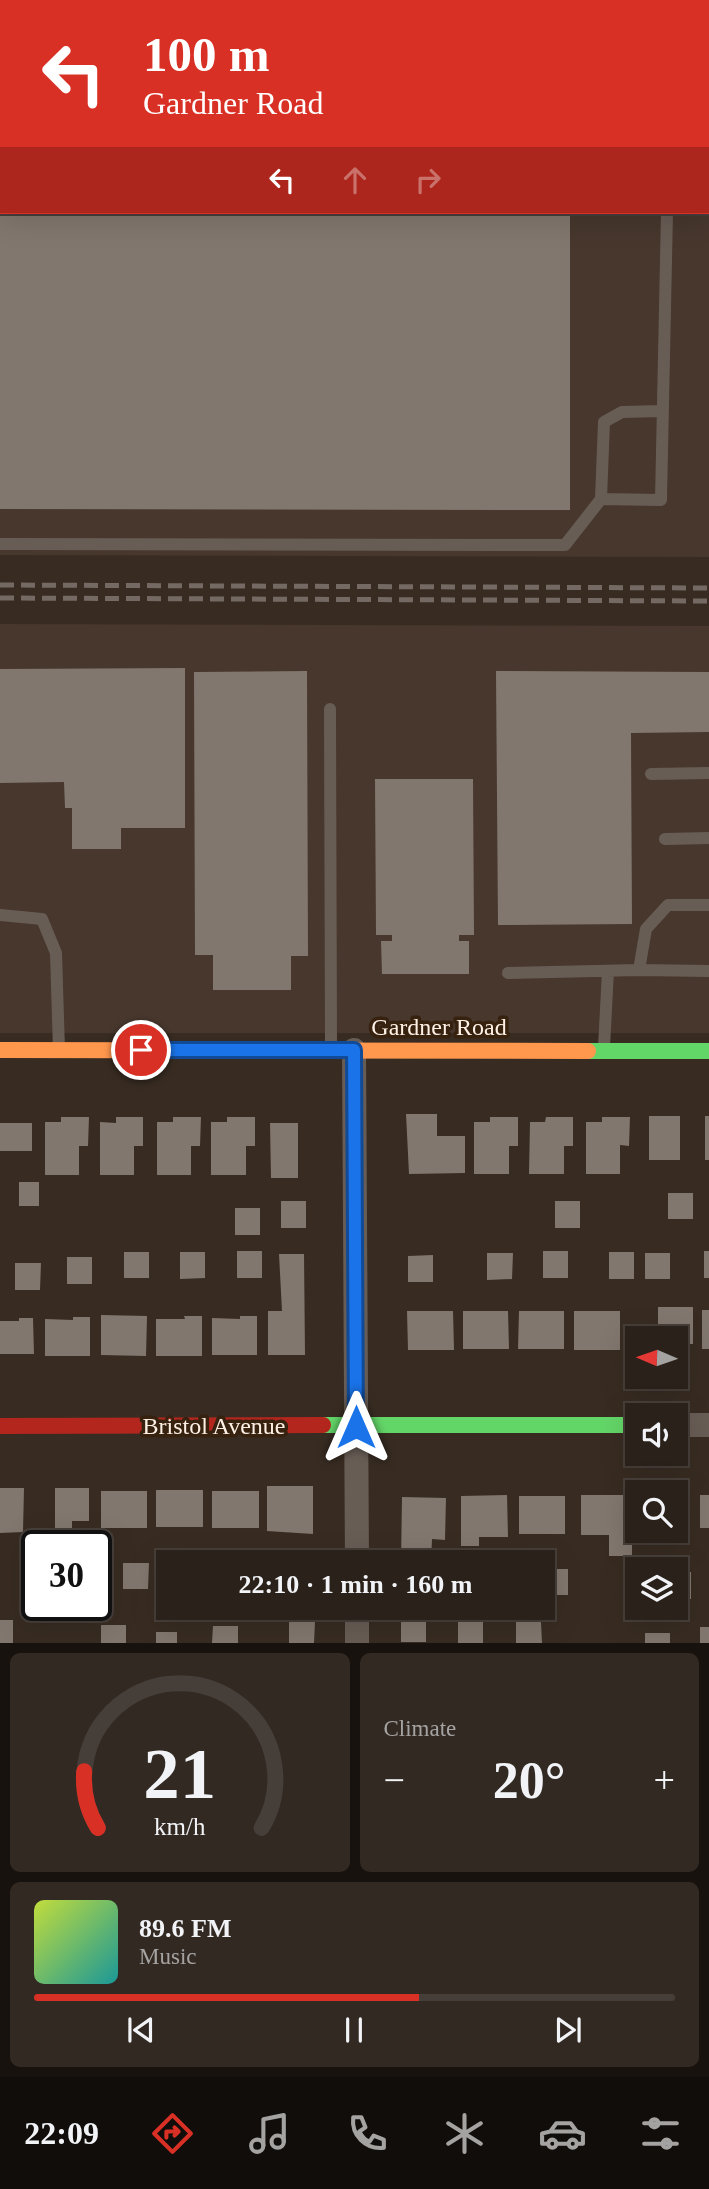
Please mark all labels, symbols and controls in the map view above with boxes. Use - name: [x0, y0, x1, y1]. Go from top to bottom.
- text: 100 m: [143, 27, 270, 82]
- icon: left: [28, 28, 119, 119]
- text: Gardner Road: [143, 85, 323, 121]
- icon: left: [263, 161, 301, 199]
- icon: ahead: [336, 161, 374, 199]
- icon: right: [409, 161, 447, 199]
- street label: Gardner Road: [371, 1014, 507, 1040]
- pin: [111, 1020, 171, 1080]
- icon: arrive: [122, 1031, 160, 1069]
- north arrow: [625, 1326, 688, 1390]
- map controls: [625, 1326, 688, 1620]
- position arrow: [319, 1390, 393, 1464]
- button: sound: [625, 1403, 688, 1466]
- street label: Bristol Avenue: [143, 1413, 285, 1439]
- button: search: [625, 1480, 688, 1543]
- speed limit sign: 30: [21, 1530, 112, 1621]
- button: layers: [625, 1557, 688, 1620]
- text: 22:10 · 1 min · 160 m: [239, 1570, 473, 1599]
- text: Climate: [384, 1716, 456, 1741]
- text: 21: [143, 1734, 216, 1815]
- text: 20°: [493, 1752, 566, 1809]
- text: −: [384, 1759, 405, 1801]
- text: +: [654, 1759, 675, 1801]
- text: km/h: [154, 1813, 206, 1840]
- text: 89.6 FM: [139, 1914, 231, 1943]
- text: Music: [139, 1944, 197, 1969]
- icon: previous: [122, 2011, 160, 2049]
- icon: pause: [335, 2011, 373, 2049]
- icon: next: [549, 2011, 587, 2049]
- icon: directions: [148, 2109, 197, 2158]
- icon: music: [245, 2109, 294, 2158]
- icon: phone: [343, 2109, 392, 2158]
- icon: climate: [440, 2109, 489, 2158]
- icon: car: [538, 2109, 587, 2158]
- icon: filters: [636, 2109, 685, 2158]
- text: 22:09: [24, 2115, 99, 2151]

